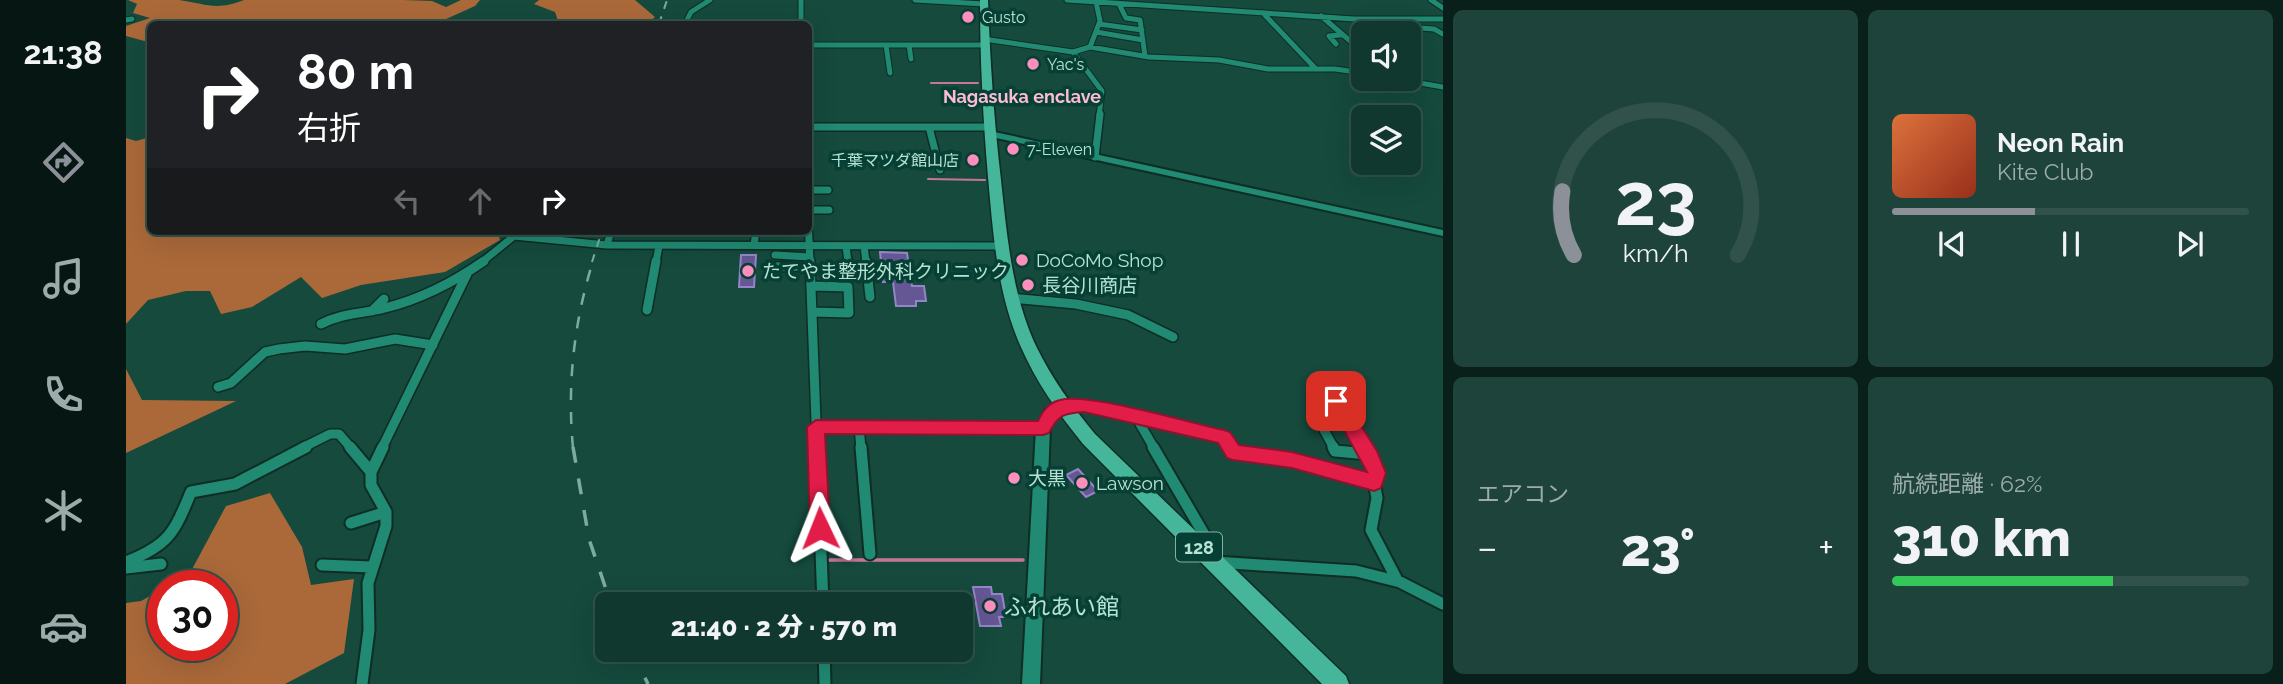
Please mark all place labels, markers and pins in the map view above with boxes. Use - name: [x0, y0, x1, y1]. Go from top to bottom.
- place label: Gusto: [982, 8, 1025, 27]
- marker: Gusto: [960, 9, 976, 25]
- place label: Yac's: [1047, 55, 1084, 74]
- marker: Yac's: [1025, 56, 1041, 72]
- place label: 7-Eleven: [1027, 140, 1092, 159]
- marker: 7-Eleven: [1005, 141, 1021, 157]
- place label: 千葉マツダ館山店: [831, 151, 959, 170]
- marker: 千葉マツダ館山店: [965, 152, 981, 168]
- place label: DoCoMo Shop: [1036, 249, 1163, 271]
- marker: DoCoMo Shop: [1014, 252, 1030, 268]
- place label: たてやま整形外科クリニック: [762, 260, 1009, 282]
- marker: たてやま整形外科クリニック: [740, 263, 756, 279]
- place label: 長谷川商店: [1042, 274, 1137, 296]
- marker: 長谷川商店: [1020, 277, 1036, 293]
- pin: [1306, 371, 1366, 431]
- place label: 大黒: [1028, 467, 1066, 489]
- marker: 大黒: [1006, 470, 1022, 486]
- place label: Lawson: [1096, 472, 1164, 494]
- marker: Lawson: [1074, 475, 1090, 491]
- place label: ふれあい館: [1004, 593, 1119, 620]
- marker: ふれあい館: [982, 598, 998, 614]

